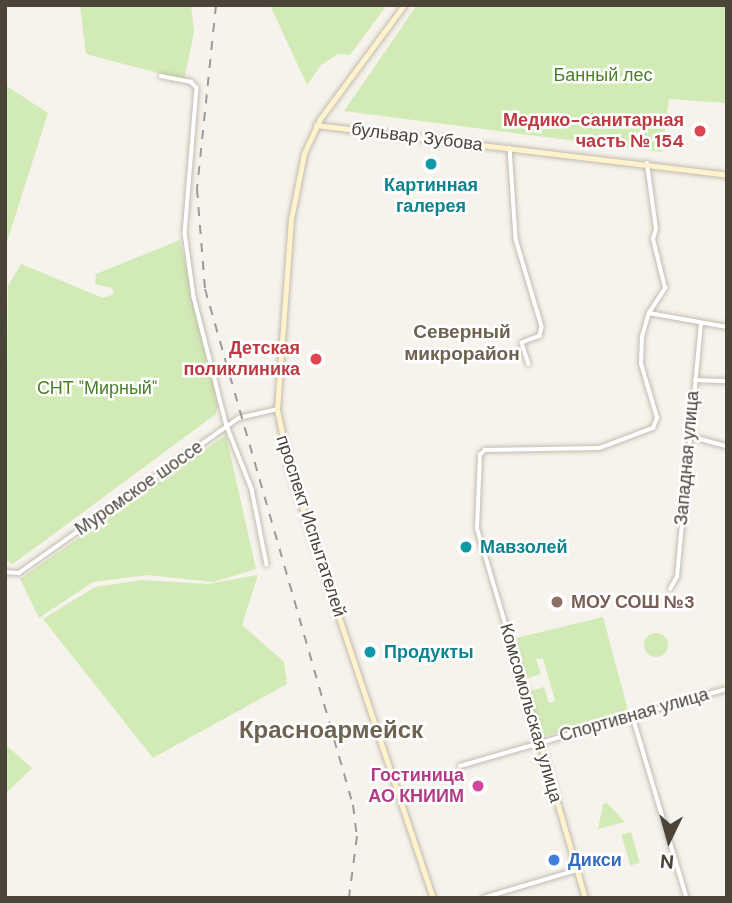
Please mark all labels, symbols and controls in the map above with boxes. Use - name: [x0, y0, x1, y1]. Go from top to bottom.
- park label: Банный лес: [554, 64, 652, 86]
- place label: Медико-санитарная часть № 154: [503, 110, 684, 152]
- street label: бульвар Зубова: [350, 118, 484, 156]
- marker: Медико-санитарная часть № 154: [690, 121, 710, 141]
- marker: Картинная галерея: [423, 156, 439, 172]
- place label: Картинная галерея: [384, 175, 478, 218]
- district label: Северный микрорайон: [404, 321, 520, 365]
- place label: Детская поликлиника: [183, 338, 300, 380]
- marker: Детская поликлиника: [306, 349, 326, 369]
- park label: СНТ "Мирный": [37, 377, 157, 399]
- street label: Западная улица: [670, 390, 704, 526]
- street label: проспект Испытателей: [271, 432, 351, 620]
- street label: Муромское шоссе: [71, 436, 207, 540]
- place label: Мавзолей: [480, 536, 568, 558]
- marker: Мавзолей: [458, 539, 474, 555]
- place label: МОУ СОШ №3: [571, 591, 695, 613]
- marker: МОУ СОШ №3: [549, 594, 565, 610]
- street label: Комсомольская улица: [495, 621, 567, 805]
- place label: Продукты: [384, 641, 474, 663]
- marker: Продукты: [362, 644, 378, 660]
- street label: Спортивная улица: [557, 683, 711, 747]
- district label: Красноармейск: [239, 716, 423, 744]
- place label: Гостиница АО КНИИМ: [368, 765, 464, 808]
- marker: Гостиница АО КНИИМ: [470, 778, 486, 794]
- north arrow: [634, 805, 704, 875]
- text: N: [659, 848, 675, 874]
- place label: Дикси: [568, 849, 622, 871]
- marker: Дикси: [546, 852, 562, 868]

